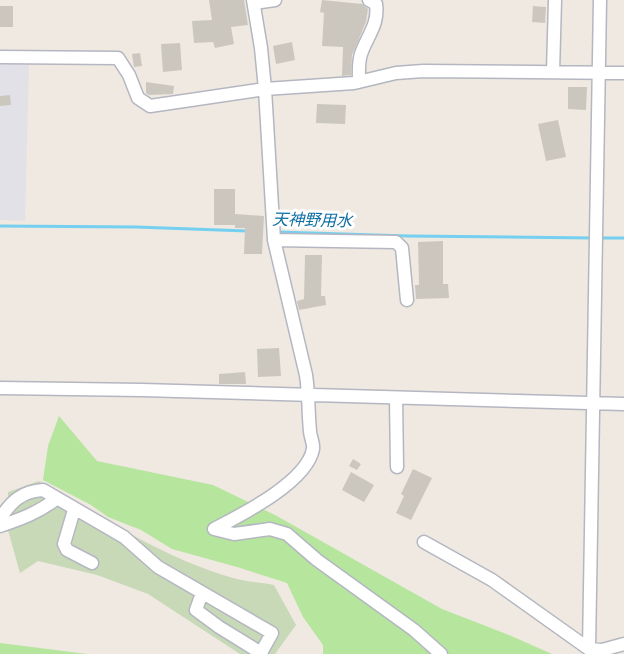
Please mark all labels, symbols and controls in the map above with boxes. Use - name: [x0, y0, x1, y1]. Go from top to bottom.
- water label: 天神野用水: [272, 210, 354, 230]

